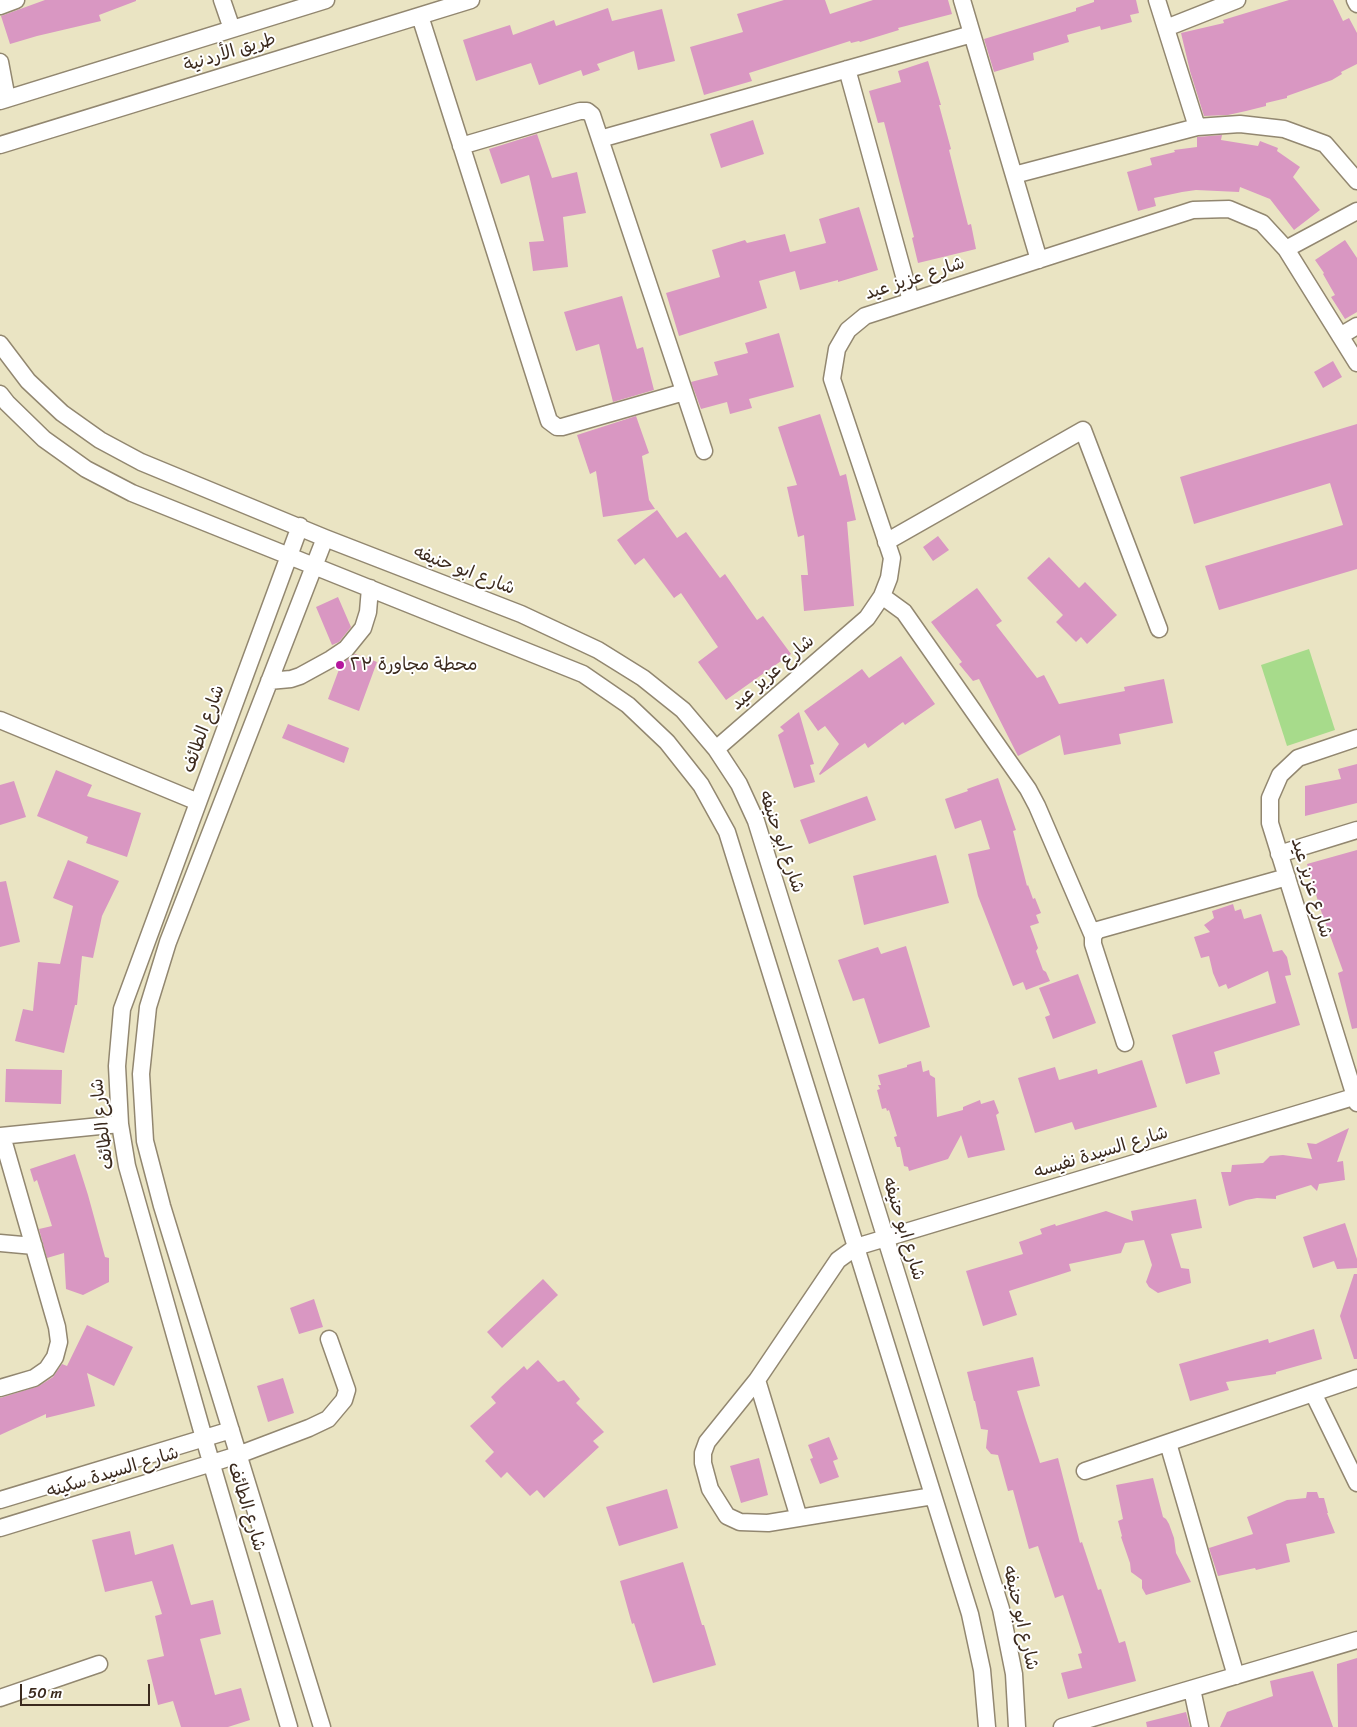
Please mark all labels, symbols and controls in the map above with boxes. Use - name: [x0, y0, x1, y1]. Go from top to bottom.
- street label: طريق الأردنية: [181, 29, 279, 77]
- street label: شارع عزيز عيد: [862, 253, 968, 305]
- street label: شارع ابو حنيفه: [410, 542, 518, 600]
- street label: شارع عزيز عيد: [727, 631, 819, 715]
- place label: محطة مجاورة ٢٣: [350, 654, 477, 676]
- marker: محطة مجاورة ٢٣: [334, 659, 346, 671]
- street label: شارع الطائف: [178, 682, 230, 776]
- street label: شارع ابو حنيفه: [753, 788, 809, 896]
- street label: شارع عزيز عيد: [1286, 835, 1336, 941]
- street label: شارع الطائف: [87, 1077, 119, 1171]
- street label: شارع السيدة نفيسه: [1031, 1122, 1171, 1184]
- street label: شارع ابو حنيفه: [877, 1175, 929, 1283]
- street label: شارع السيدة سكينه: [44, 1443, 182, 1503]
- street label: شارع الطائف: [222, 1460, 270, 1554]
- street label: شارع ابو حنيفه: [997, 1564, 1043, 1672]
- scale bar: [22, 1674, 152, 1706]
- text: 50 m: [28, 1680, 62, 1706]

